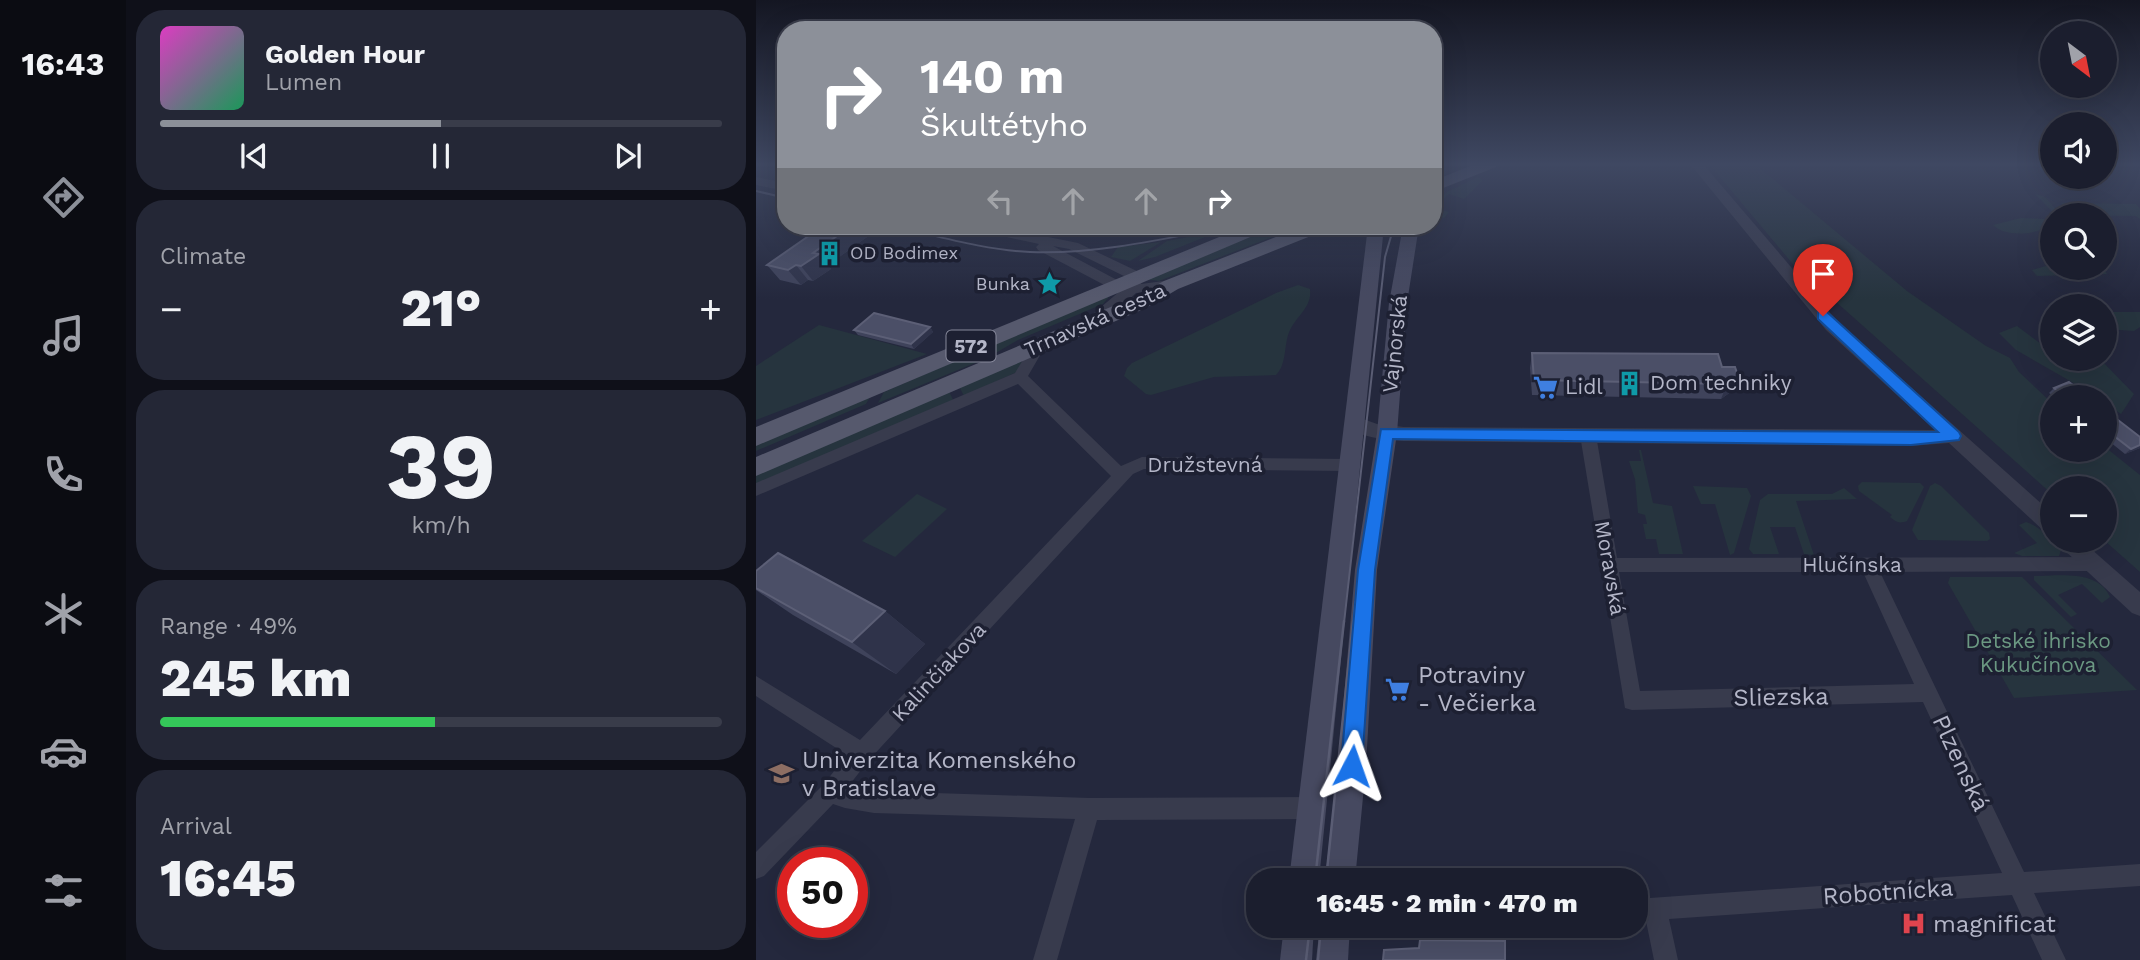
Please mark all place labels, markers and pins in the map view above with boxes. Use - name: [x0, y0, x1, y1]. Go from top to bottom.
- building icon: OD Bodimex: [816, 239, 844, 267]
- place label: OD Bodimex: [850, 242, 958, 263]
- pin: [1793, 244, 1853, 316]
- place icon: Bunka: [1036, 270, 1064, 298]
- place label: Bunka: [976, 273, 1030, 294]
- building icon: Dom techniky: [1616, 369, 1644, 397]
- place label: Dom techniky: [1650, 370, 1792, 395]
- supermarket icon: Lidl: [1531, 373, 1559, 401]
- place label: Lidl: [1565, 374, 1603, 399]
- place label: Potraviny - Večierka: [1418, 661, 1536, 717]
- supermarket icon: Potraviny - Večierka: [1384, 675, 1412, 703]
- place label: Univerzita Komenského v Bratislave: [802, 746, 1076, 802]
- school or university icon: Univerzita Komenského v Bratislave: [768, 760, 796, 788]
- hospital icon: magnificat: [1899, 910, 1927, 938]
- place label: magnificat: [1933, 910, 2056, 938]

